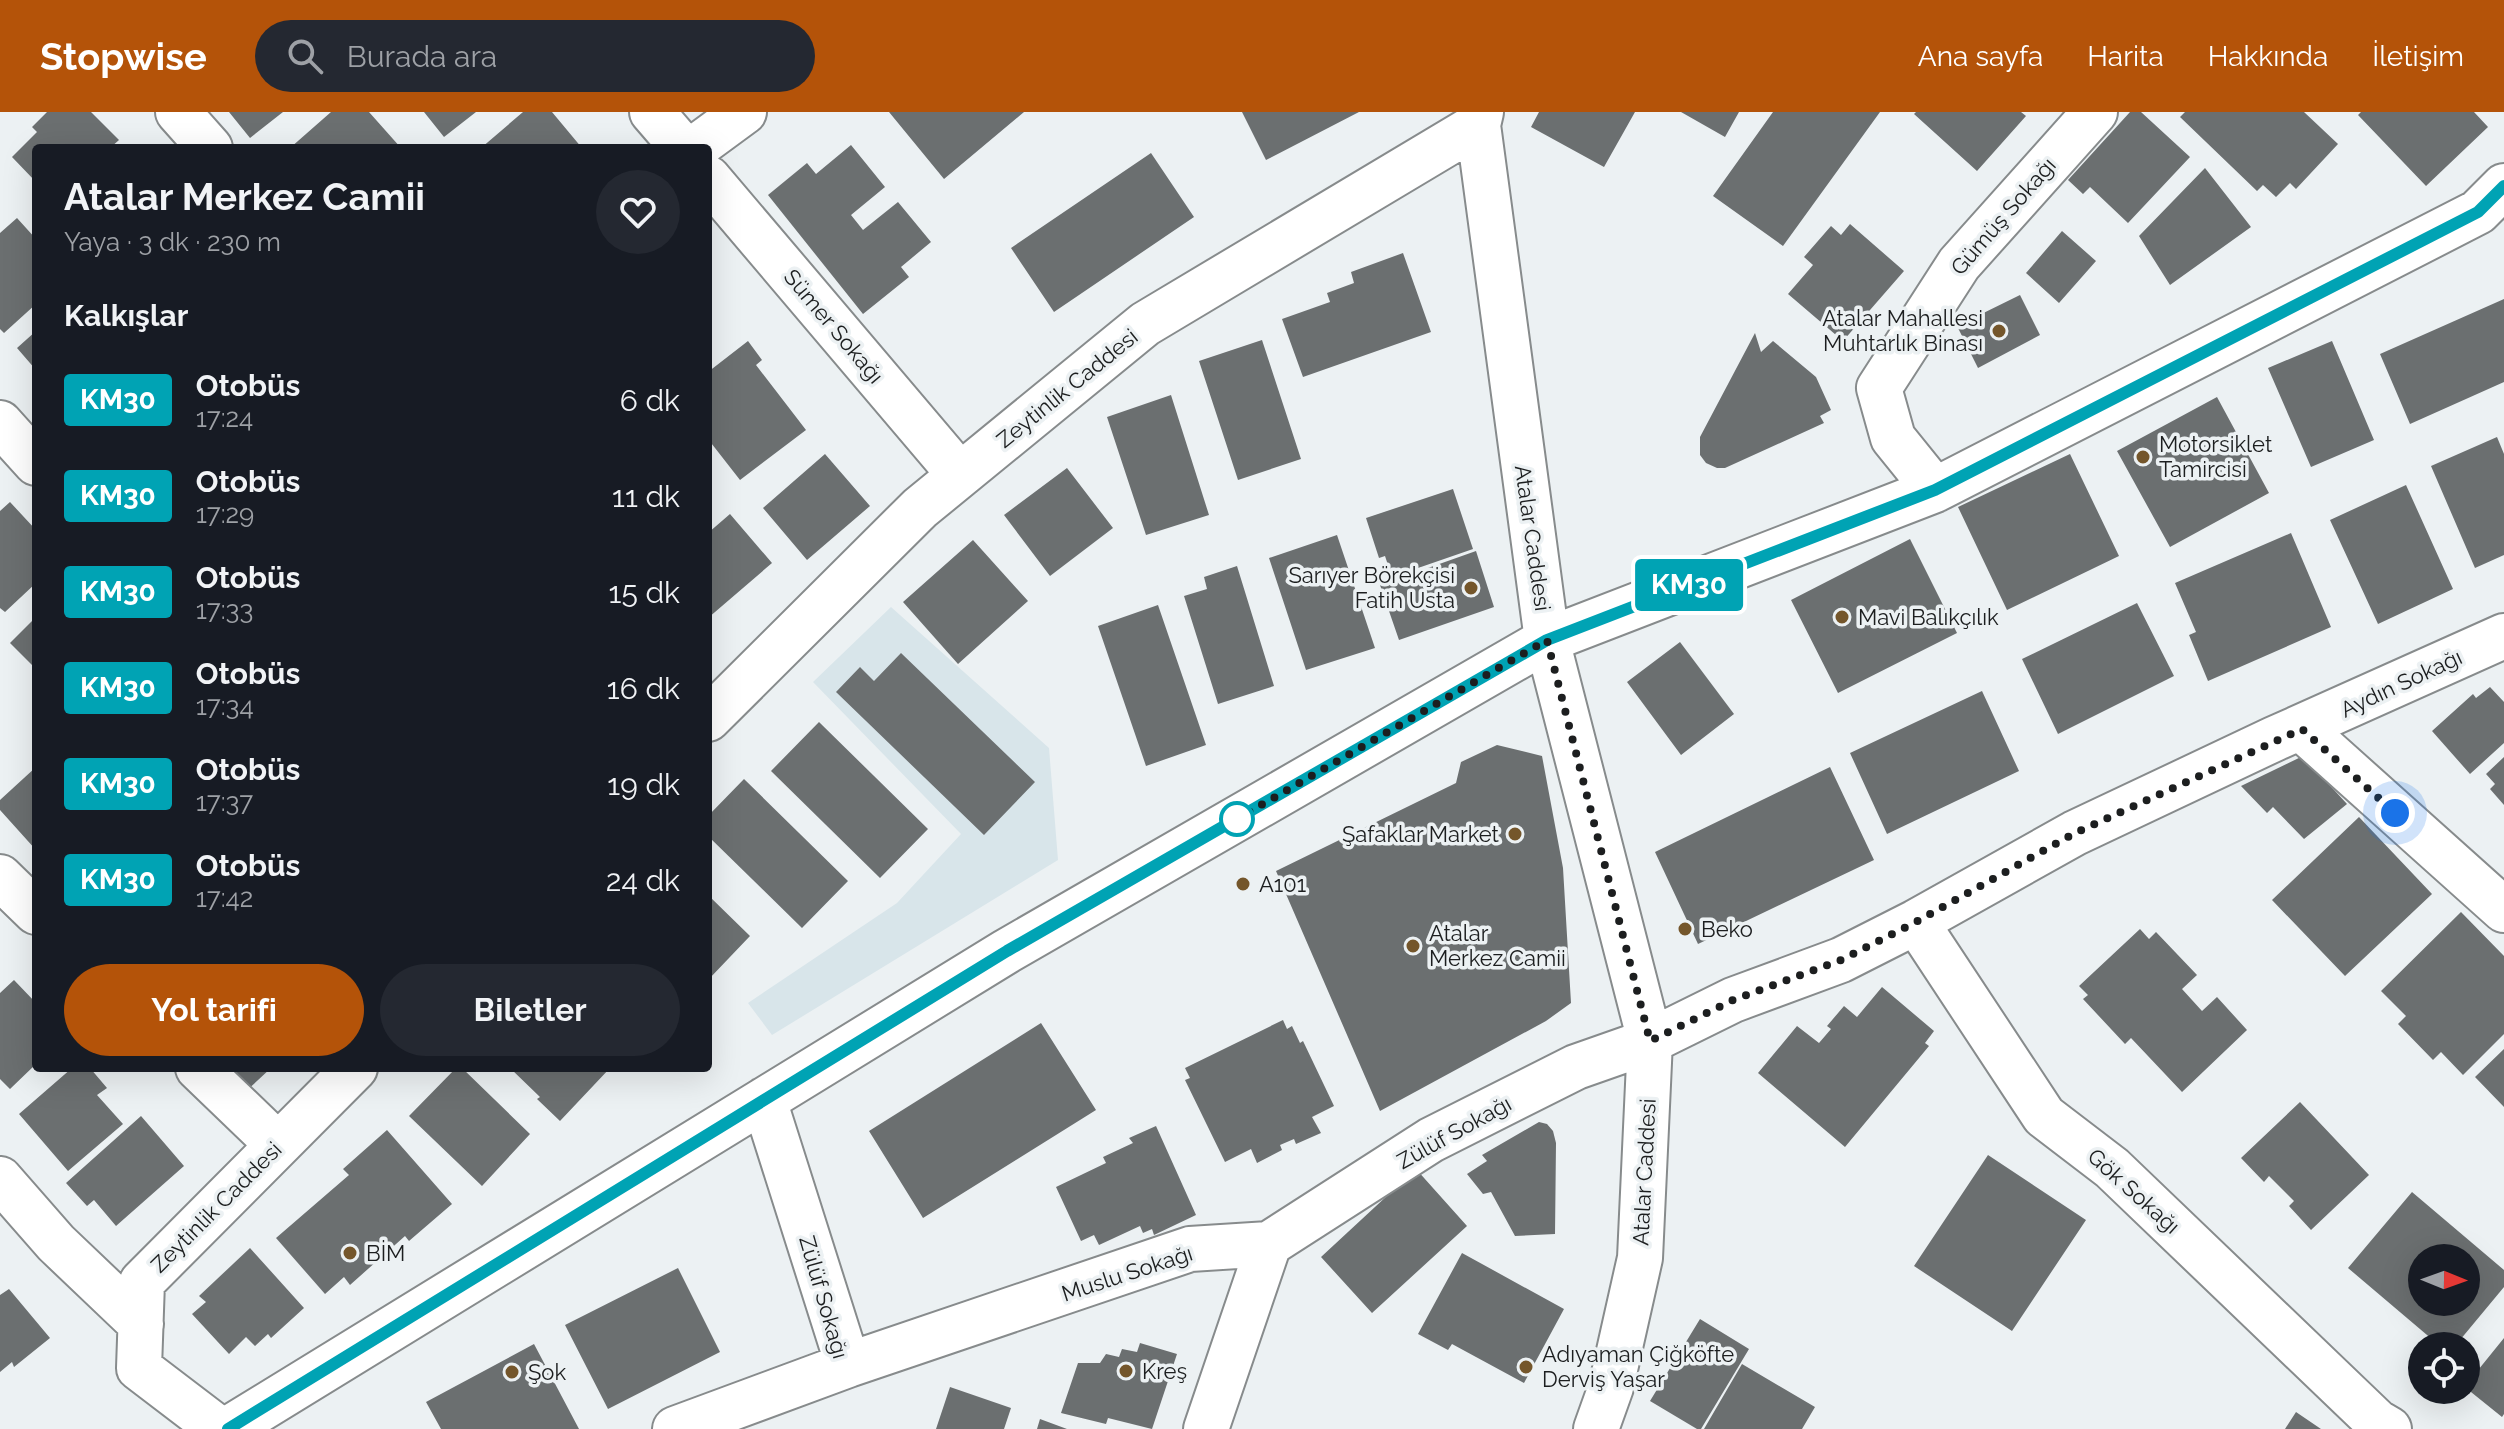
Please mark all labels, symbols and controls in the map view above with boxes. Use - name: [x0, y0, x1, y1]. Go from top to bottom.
- search box: [255, 20, 815, 92]
- text: Stopwise: [40, 34, 207, 79]
- icon: search: [283, 34, 327, 78]
- text: Burada ara: [347, 39, 497, 74]
- text: Ana sayfa: [1918, 40, 2043, 73]
- text: Harita: [2087, 40, 2164, 73]
- text: Hakkında: [2208, 40, 2328, 73]
- text: İletişim: [2372, 40, 2464, 73]
- street label: Gümüş Sokağı: [1945, 152, 2061, 280]
- button: heart: [596, 170, 680, 254]
- text: Atalar Merkez Cami̇i̇: [64, 174, 425, 219]
- text: Yaya · 3 dk · 230 m: [64, 227, 281, 257]
- street label: Sümer Sokağı: [779, 264, 889, 388]
- text: Kalkışlar: [64, 298, 188, 333]
- place label: Atalar Mahallesi Muhtarlık Binası: [1822, 305, 1983, 356]
- marker: Atalar Mahallesi Muhtarlık Binası: [1990, 322, 2008, 340]
- street label: Zeytinlik Caddesi: [991, 323, 1143, 453]
- text: Otobüs: [196, 368, 300, 403]
- text: KM30: [80, 383, 156, 416]
- text: 6 dk: [620, 383, 680, 418]
- text: 17:24: [196, 403, 253, 433]
- place label: Motorsiklet Tamircisi: [2159, 431, 2273, 482]
- marker: Motorsiklet Tamircisi: [2134, 448, 2152, 466]
- street label: Atalar Caddesi: [1510, 463, 1556, 613]
- text: Otobüs: [196, 464, 300, 499]
- text: KM30: [80, 479, 156, 512]
- text: 11 dk: [612, 479, 680, 514]
- text: 17:29: [196, 499, 254, 529]
- line badge: KM30: [1633, 559, 1745, 611]
- text: Otobüs: [196, 560, 300, 595]
- place label: Sarıyer Börekçisi Fatih Usta: [1289, 562, 1455, 613]
- text: KM30: [1651, 568, 1727, 601]
- text: KM30: [80, 575, 156, 608]
- text: 15 dk: [609, 575, 680, 610]
- marker: Sarıyer Börekçisi Fatih Usta: [1462, 579, 1480, 597]
- text: 17:33: [196, 595, 253, 625]
- place label: Mavi Balıkçılık: [1858, 604, 1999, 630]
- marker: Mavi Balıkçılık: [1833, 608, 1851, 626]
- street label: Aydın Sokağı: [2336, 644, 2466, 722]
- text: Otobüs: [196, 656, 300, 691]
- text: KM30: [80, 671, 156, 704]
- text: 16 dk: [607, 671, 680, 706]
- text: 17:34: [196, 691, 254, 721]
- text: Otobüs: [196, 752, 300, 787]
- text: KM30: [80, 767, 156, 800]
- text: 19 dk: [607, 767, 680, 802]
- text: 17:37: [196, 787, 253, 817]
- your location: [2375, 793, 2415, 833]
- unlabelled marker: [1220, 802, 1254, 836]
- place label: Şafaklar Market: [1342, 821, 1500, 847]
- marker: Şafaklar Market: [1506, 825, 1524, 843]
- text: Otobüs: [196, 848, 300, 883]
- text: KM30: [80, 863, 156, 896]
- text: 24 dk: [606, 863, 680, 898]
- place label: A101: [1259, 871, 1306, 897]
- marker: A101: [1234, 875, 1252, 893]
- text: 17:42: [196, 883, 253, 913]
- place label: Beko: [1701, 916, 1753, 942]
- place label: Atalar Merkez Camii: [1429, 920, 1566, 971]
- marker: Beko: [1676, 920, 1694, 938]
- marker: Atalar Merkez Camii: [1404, 937, 1422, 955]
- button: Yol tarifi: [64, 964, 364, 1056]
- button: Biletler: [380, 964, 680, 1056]
- street label: Zülüf Sokağı: [1392, 1090, 1516, 1174]
- street label: Atalar Caddesi: [1627, 1098, 1661, 1246]
- street label: Zeytinlik Caddesi: [145, 1136, 287, 1278]
- street label: Gök Sokağı: [2083, 1143, 2185, 1239]
- street label: Zülüf Sokağı: [794, 1233, 854, 1361]
- place label: BİM: [366, 1240, 405, 1266]
- street label: Muslu Sokağı: [1058, 1240, 1196, 1306]
- marker: BİM: [341, 1244, 359, 1262]
- north arrow: [2408, 1244, 2480, 1316]
- map controls: [2408, 1244, 2480, 1404]
- button: locate: [2408, 1332, 2480, 1404]
- place label: Adıyaman Çiğköfte Derviş Yaşar: [1542, 1341, 1734, 1392]
- place label: Kreş: [1142, 1358, 1187, 1384]
- marker: Adıyaman Çiğköfte Derviş Yaşar: [1517, 1358, 1535, 1376]
- place label: Şok: [528, 1359, 566, 1385]
- marker: Kreş: [1117, 1362, 1135, 1380]
- marker: Şok: [503, 1363, 521, 1381]

